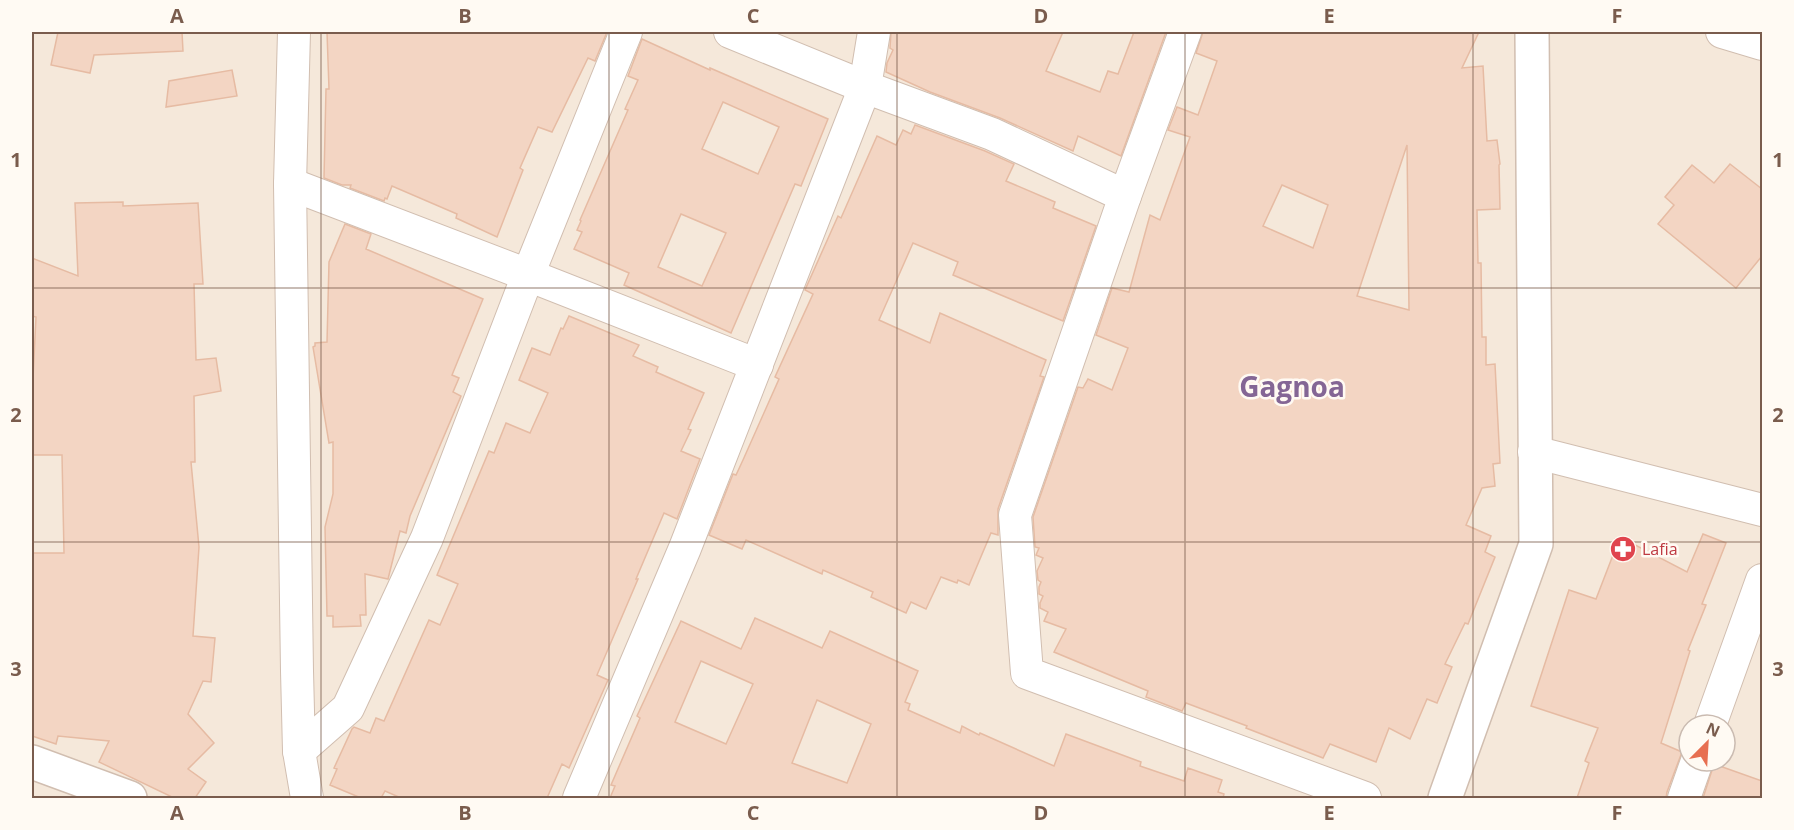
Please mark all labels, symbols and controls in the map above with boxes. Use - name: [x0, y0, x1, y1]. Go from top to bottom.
- text: A: [170, 2, 184, 29]
- text: B: [458, 2, 472, 29]
- text: C: [747, 2, 760, 29]
- text: D: [1034, 2, 1048, 29]
- text: E: [1323, 2, 1335, 29]
- text: F: [1612, 2, 1622, 29]
- text: 1: [10, 146, 22, 173]
- text: 1: [1772, 146, 1784, 173]
- district label: Gagnoa: [1239, 367, 1345, 405]
- text: 2: [10, 401, 22, 428]
- text: 2: [1772, 401, 1784, 428]
- pharmacy icon: Lafia: [1608, 534, 1638, 564]
- place label: Lafia: [1642, 538, 1678, 560]
- text: 3: [10, 655, 22, 682]
- text: 3: [1772, 655, 1784, 682]
- north arrow: [1677, 713, 1737, 773]
- text: N: [1703, 717, 1724, 742]
- text: A: [170, 799, 184, 826]
- text: B: [458, 799, 472, 826]
- text: C: [747, 799, 760, 826]
- text: D: [1034, 799, 1048, 826]
- text: E: [1323, 799, 1335, 826]
- text: F: [1612, 799, 1622, 826]

